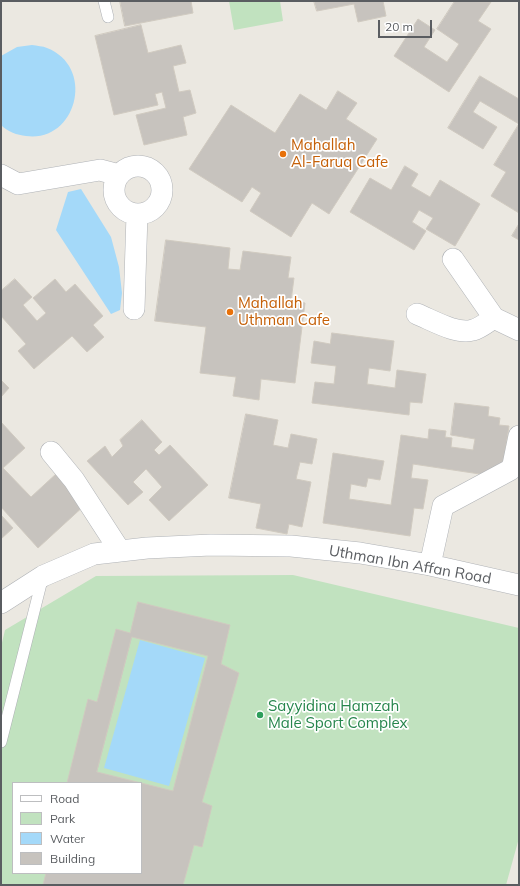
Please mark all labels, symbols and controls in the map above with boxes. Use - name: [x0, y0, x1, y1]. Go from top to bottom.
- scale bar: [380, 12, 434, 38]
- text: 20 m: [385, 19, 413, 34]
- place label: Mahallah Al-Faruq Cafe: [291, 136, 388, 171]
- marker: Mahallah Al-Faruq Cafe: [278, 149, 288, 159]
- place label: Mahallah Uthman Cafe: [238, 294, 330, 329]
- marker: Mahallah Uthman Cafe: [225, 307, 235, 317]
- street label: Uthman Ibn Affan Road: [327, 542, 493, 588]
- place label: Sayyidina Hamzah Male Sport Complex: [268, 697, 408, 732]
- marker: Sayyidina Hamzah Male Sport Complex: [255, 710, 265, 720]
- legend: [12, 782, 142, 874]
- text: Road: [50, 791, 79, 806]
- text: Park: [50, 811, 75, 826]
- text: Water: [50, 831, 85, 846]
- text: Building: [50, 851, 95, 866]

